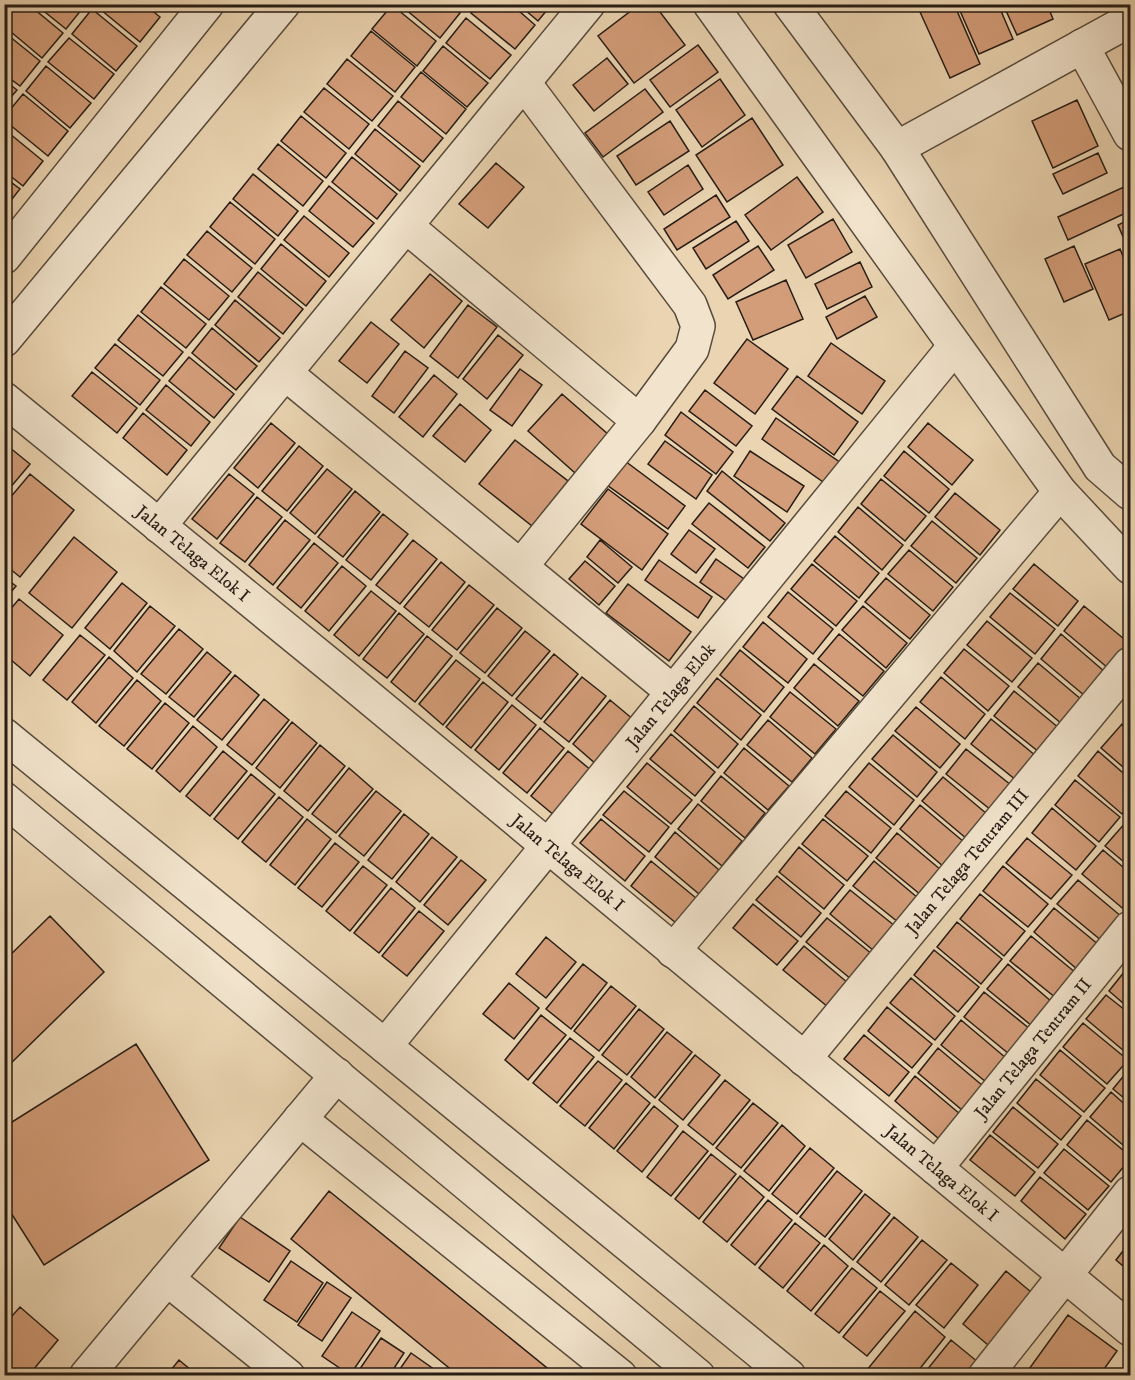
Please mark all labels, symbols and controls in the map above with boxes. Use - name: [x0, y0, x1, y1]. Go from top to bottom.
- street label: Jalan Telaga Elok I: [129, 500, 254, 607]
- street label: Jalan Telaga Elok: [621, 639, 721, 755]
- street label: Jalan Telaga Tentram III: [900, 785, 1034, 941]
- street label: Jalan Telaga Elok I: [505, 809, 628, 917]
- street label: Jalan Telaga Tentram II: [969, 974, 1097, 1125]
- street label: Jalan Telaga Elok I: [879, 1119, 1002, 1227]

